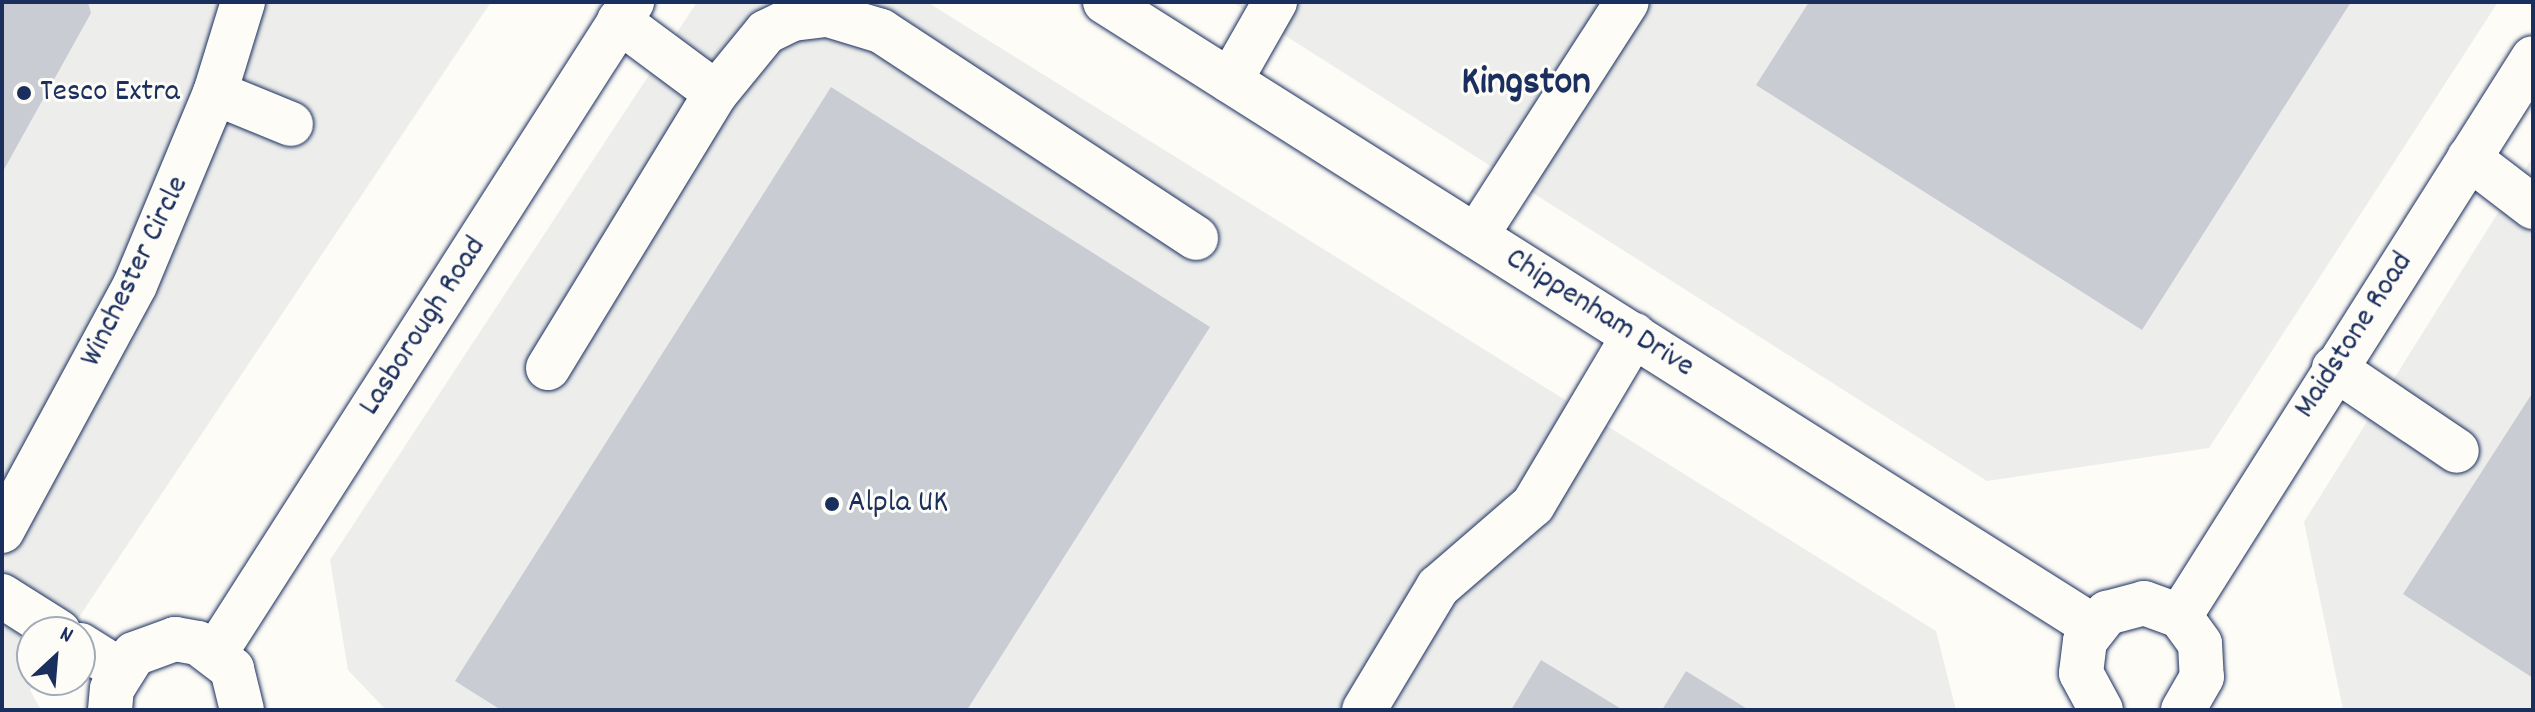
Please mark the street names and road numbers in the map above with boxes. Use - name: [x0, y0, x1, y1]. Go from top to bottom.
- street label: Winchester Circle: [73, 170, 199, 374]
- street label: Lasborough Road: [352, 230, 496, 424]
- street label: Chippenham Drive: [1498, 241, 1700, 387]
- street label: Maidstone Road: [2287, 246, 2423, 426]

